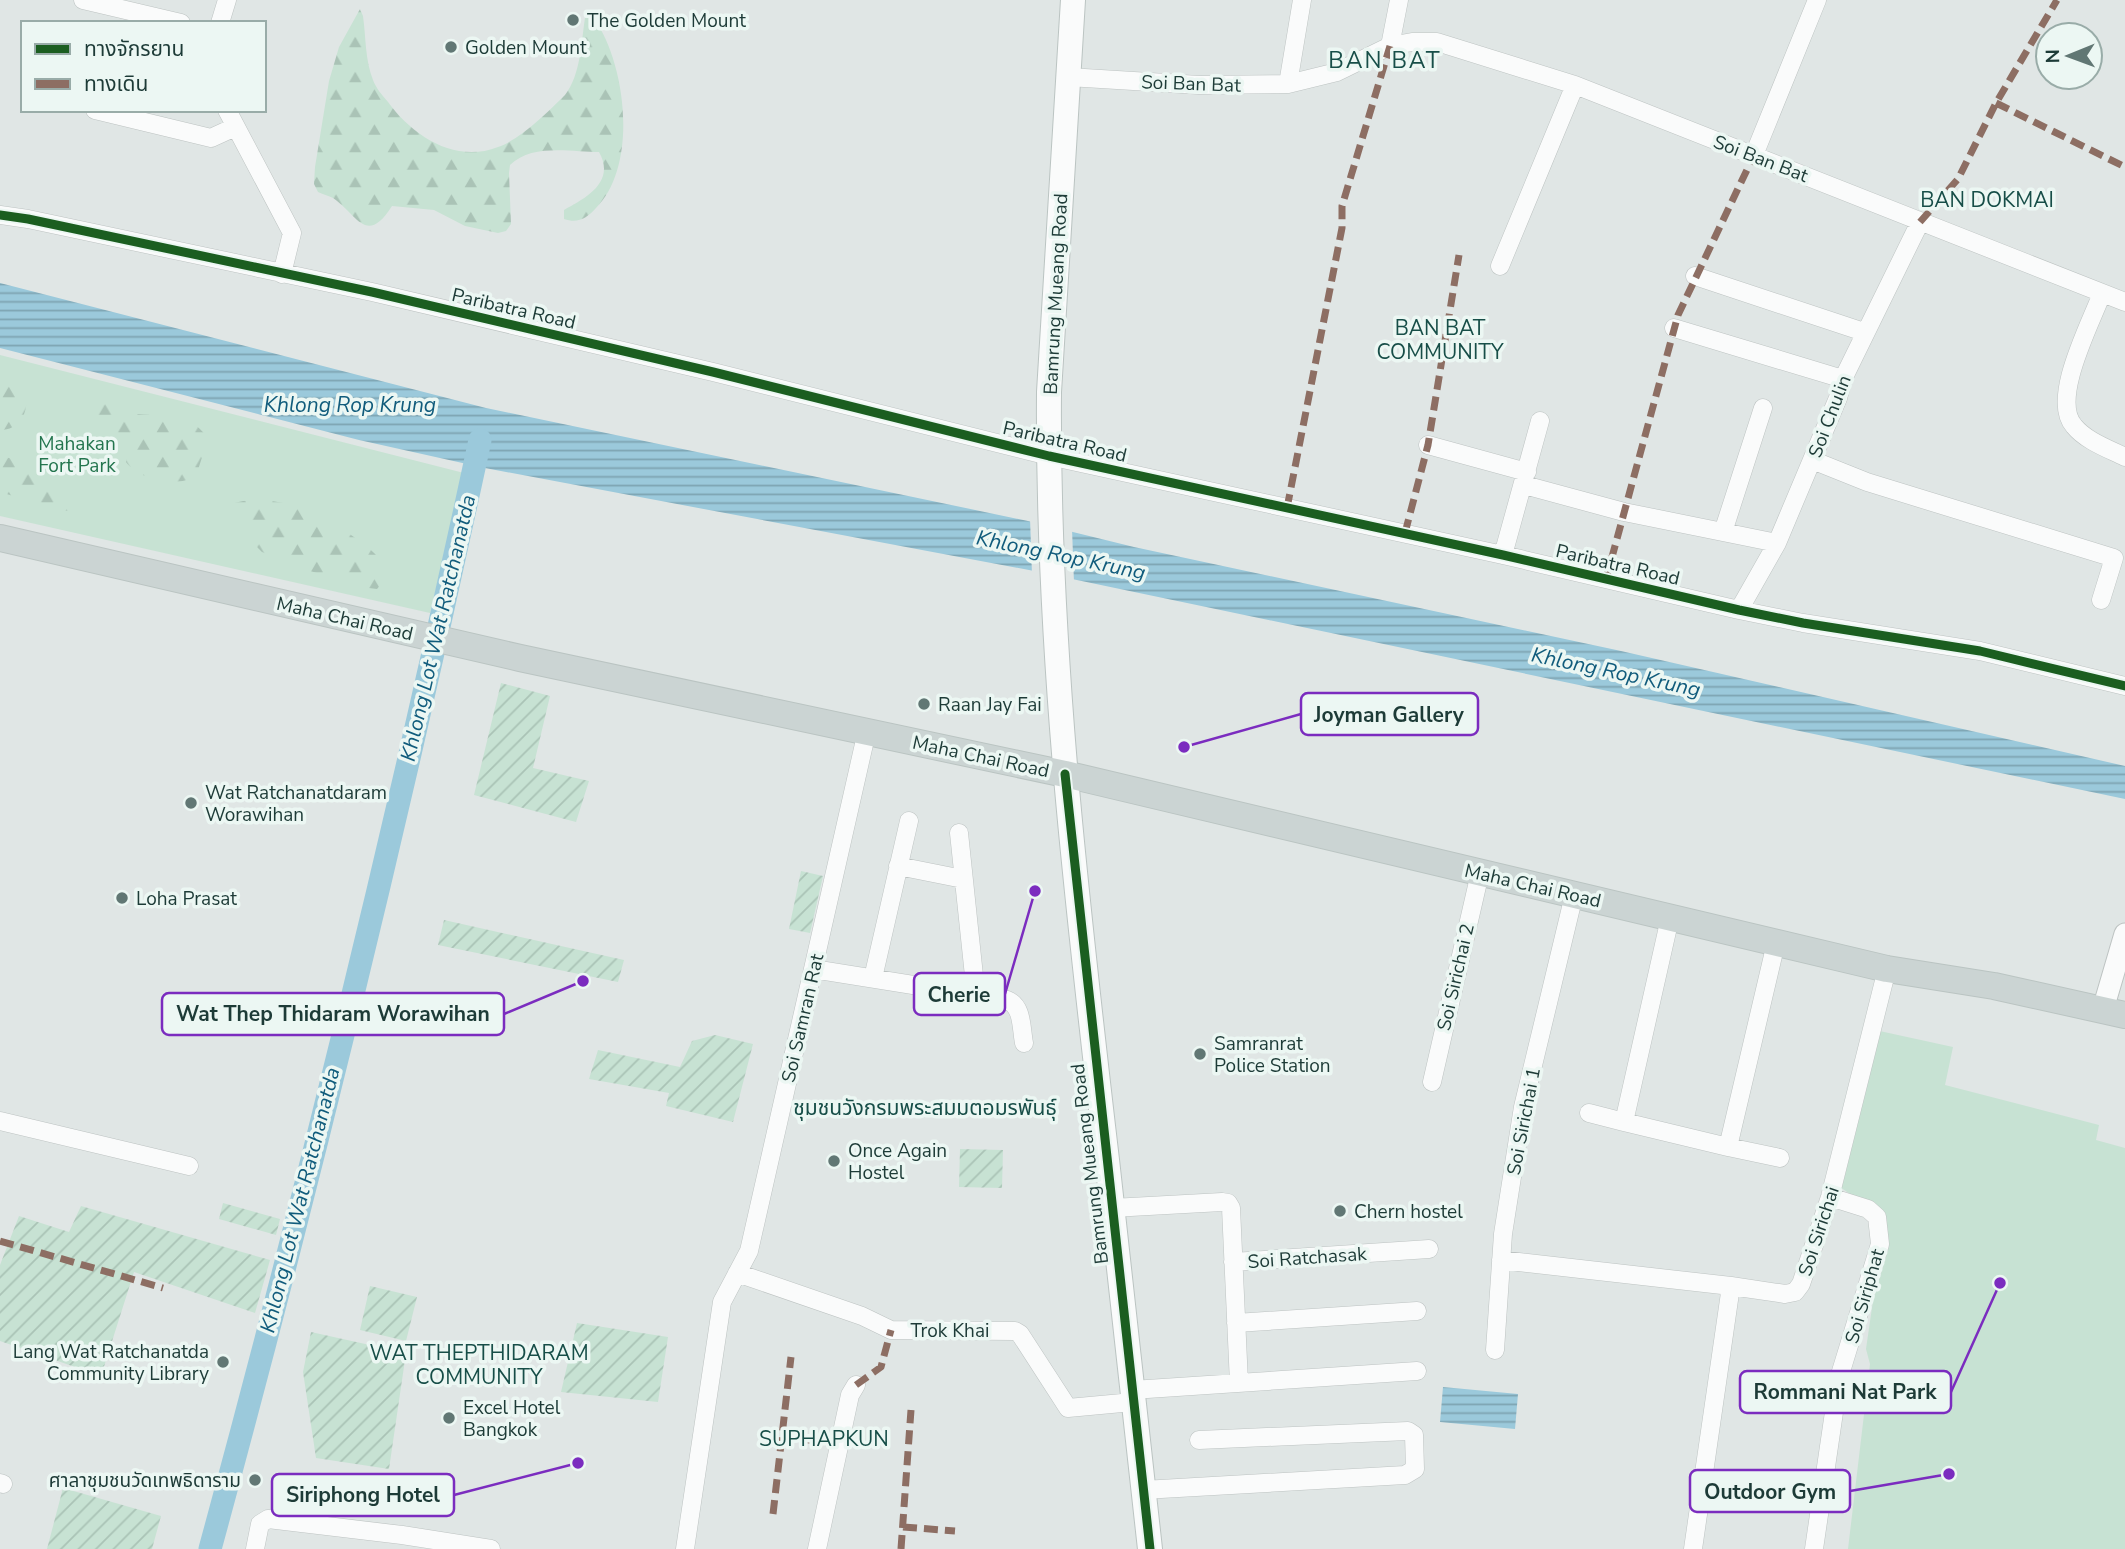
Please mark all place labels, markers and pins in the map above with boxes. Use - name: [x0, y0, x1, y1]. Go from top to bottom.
- place label: The Golden Mount: [587, 8, 746, 34]
- marker: The Golden Mount: [565, 12, 581, 28]
- place label: Golden Mount: [465, 35, 587, 61]
- marker: Golden Mount: [443, 39, 459, 55]
- place label: Raan Jay Fai: [938, 692, 1042, 718]
- callout: Joyman Gallery: [1301, 693, 1478, 735]
- marker: Raan Jay Fai: [916, 696, 932, 712]
- place label: Wat Ratchanatdaram Worawihan: [205, 780, 387, 828]
- marker: Wat Ratchanatdaram Worawihan: [183, 795, 199, 811]
- place label: Loha Prasat: [136, 886, 237, 912]
- marker: Loha Prasat: [114, 890, 130, 906]
- callout: Cherie: [914, 973, 1005, 1015]
- callout: Wat Thep Thidaram Worawihan: [162, 993, 504, 1035]
- place label: Samranrat Police Station: [1214, 1031, 1331, 1079]
- marker: Samranrat Police Station: [1192, 1046, 1208, 1062]
- place label: Once Again Hostel: [848, 1138, 947, 1186]
- marker: Once Again Hostel: [826, 1153, 842, 1169]
- place label: Chern hostel: [1354, 1199, 1463, 1225]
- marker: Chern hostel: [1332, 1203, 1348, 1219]
- place label: Lang Wat Ratchanatda Community Library: [13, 1339, 209, 1387]
- marker: Lang Wat Ratchanatda Community Library: [215, 1354, 231, 1370]
- callout: Rommani Nat Park: [1740, 1371, 1951, 1413]
- place label: Excel Hotel Bangkok: [463, 1395, 561, 1443]
- marker: Excel Hotel Bangkok: [441, 1410, 457, 1426]
- place label: ศาลาชุมชนวัดเทพธิดาราม: [49, 1468, 241, 1494]
- callout: Outdoor Gym: [1690, 1470, 1850, 1512]
- marker: ศาลาชุมชนวัดเทพธิดาราม: [247, 1472, 263, 1488]
- callout: Siriphong Hotel: [272, 1474, 454, 1516]

